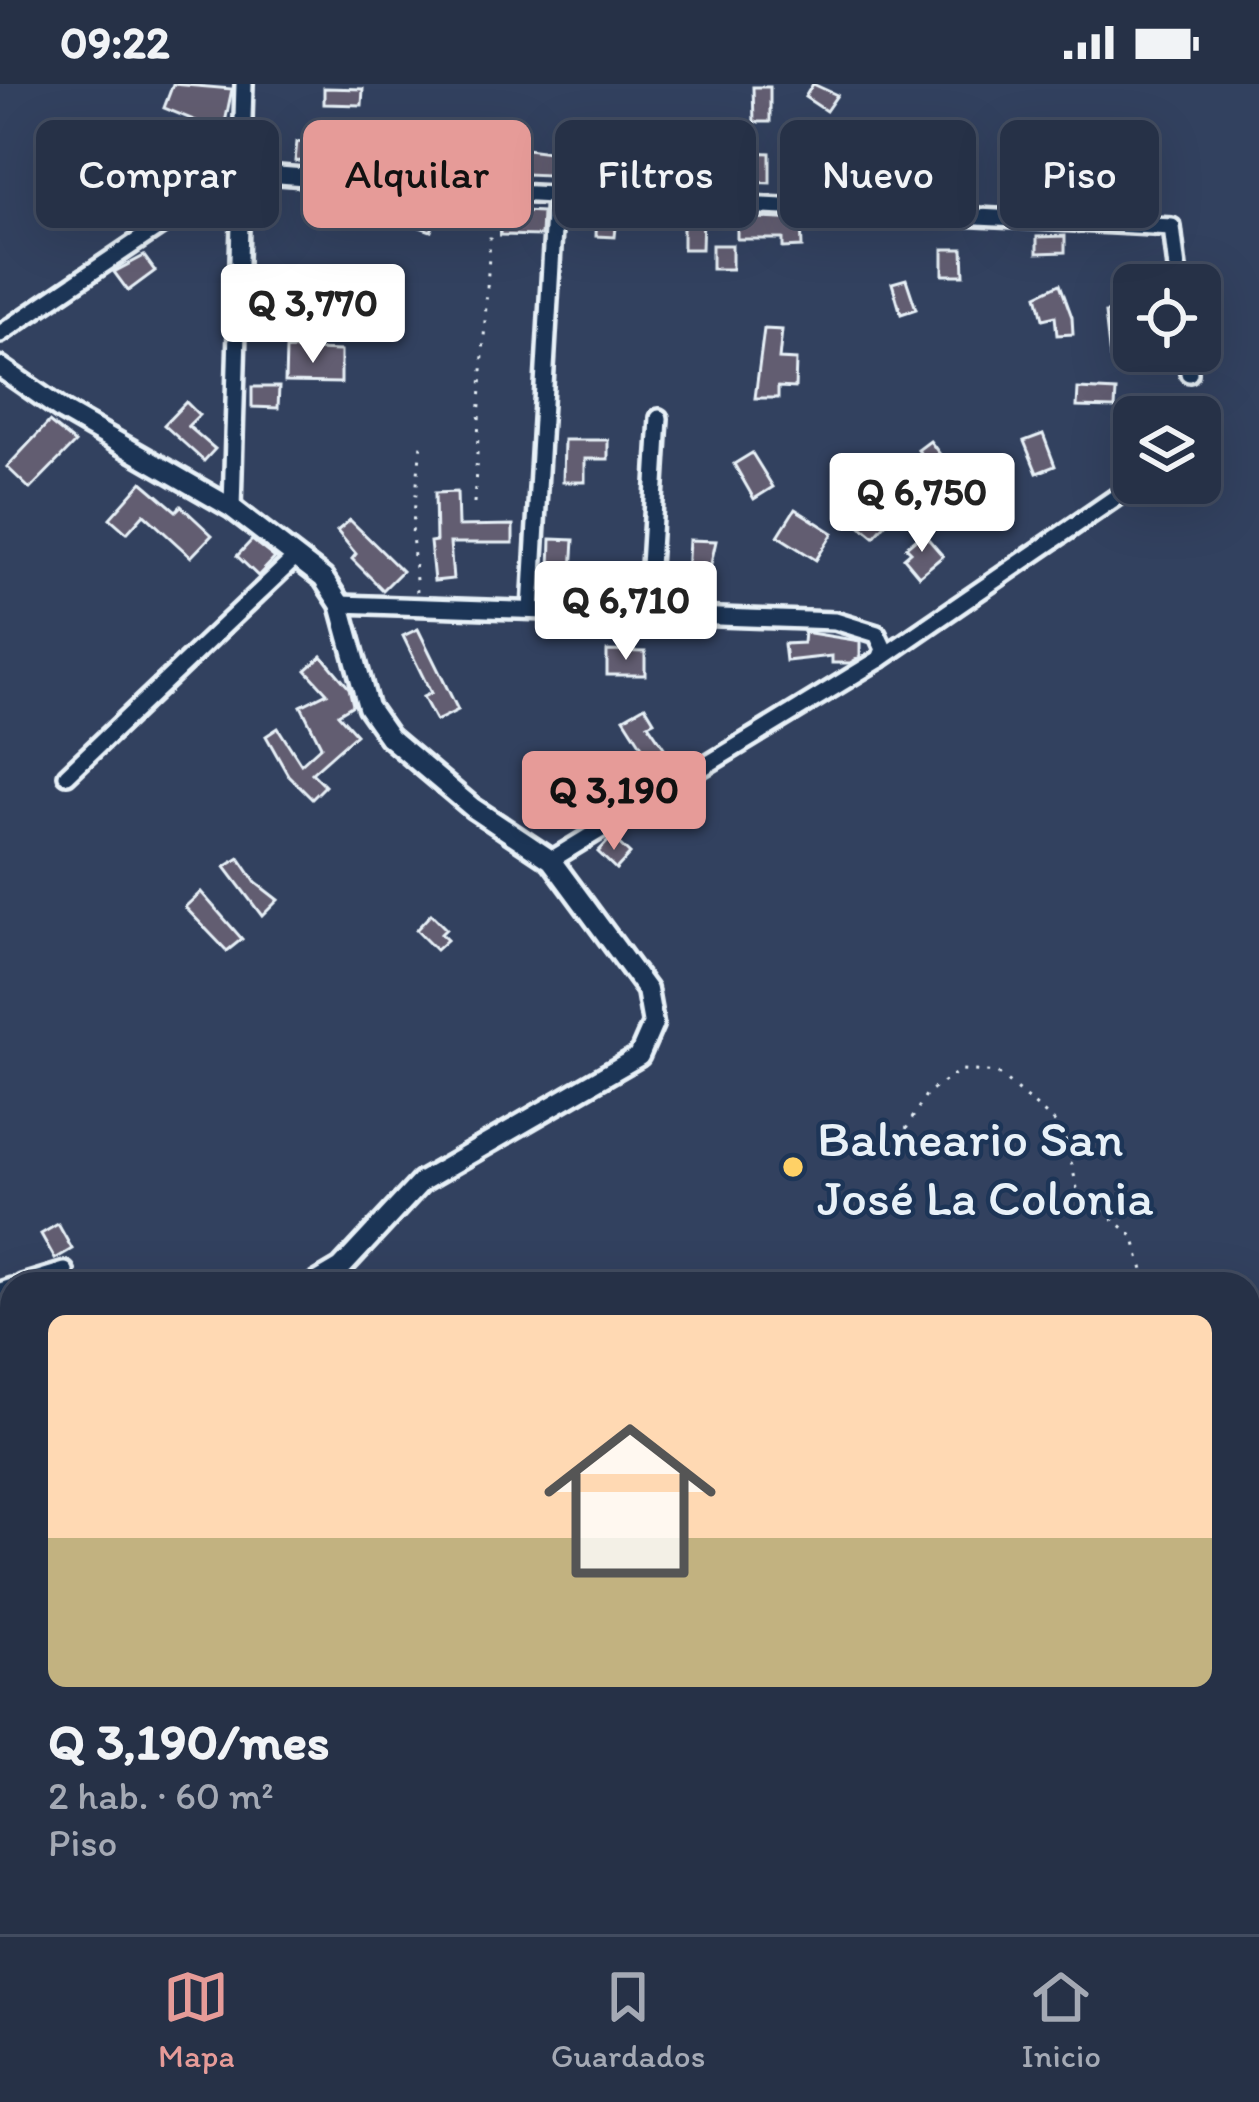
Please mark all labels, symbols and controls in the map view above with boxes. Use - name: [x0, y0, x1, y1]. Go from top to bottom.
- text: 09:22: [60, 15, 170, 69]
- chip: Comprar: [36, 120, 279, 228]
- chip: Alquilar: [303, 120, 531, 228]
- chip: Filtros: [555, 120, 756, 228]
- chip: Nuevo: [780, 120, 976, 228]
- chip: Piso: [1000, 120, 1159, 228]
- pin: Q 3,770: [202, 264, 424, 366]
- map controls: [1113, 264, 1221, 504]
- button: locate: [1113, 264, 1221, 372]
- text: Q 3,770: [248, 279, 378, 326]
- button: layers: [1113, 396, 1221, 504]
- pin: Q 6,750: [811, 453, 1033, 555]
- text: Q 6,750: [857, 468, 987, 515]
- pin: Q 6,710: [515, 561, 737, 663]
- text: Q 6,710: [562, 576, 690, 623]
- pin: Q 3,190: [503, 751, 725, 853]
- text: Q 3,190: [549, 766, 679, 813]
- place label: Balneario San José La Colonia: [817, 1108, 1154, 1228]
- marker: Balneario San José La Colonia: [780, 1154, 806, 1180]
- icon: home: [522, 1393, 738, 1609]
- text: Q 3,190/mes: [48, 1711, 329, 1772]
- text: 2 hab. · 60 m²: [48, 1772, 274, 1819]
- text: Piso: [48, 1819, 117, 1866]
- tab: Mapa: [158, 1964, 235, 2075]
- tab: Guardados: [551, 1964, 705, 2075]
- tab: Inicio: [1021, 1964, 1101, 2075]

